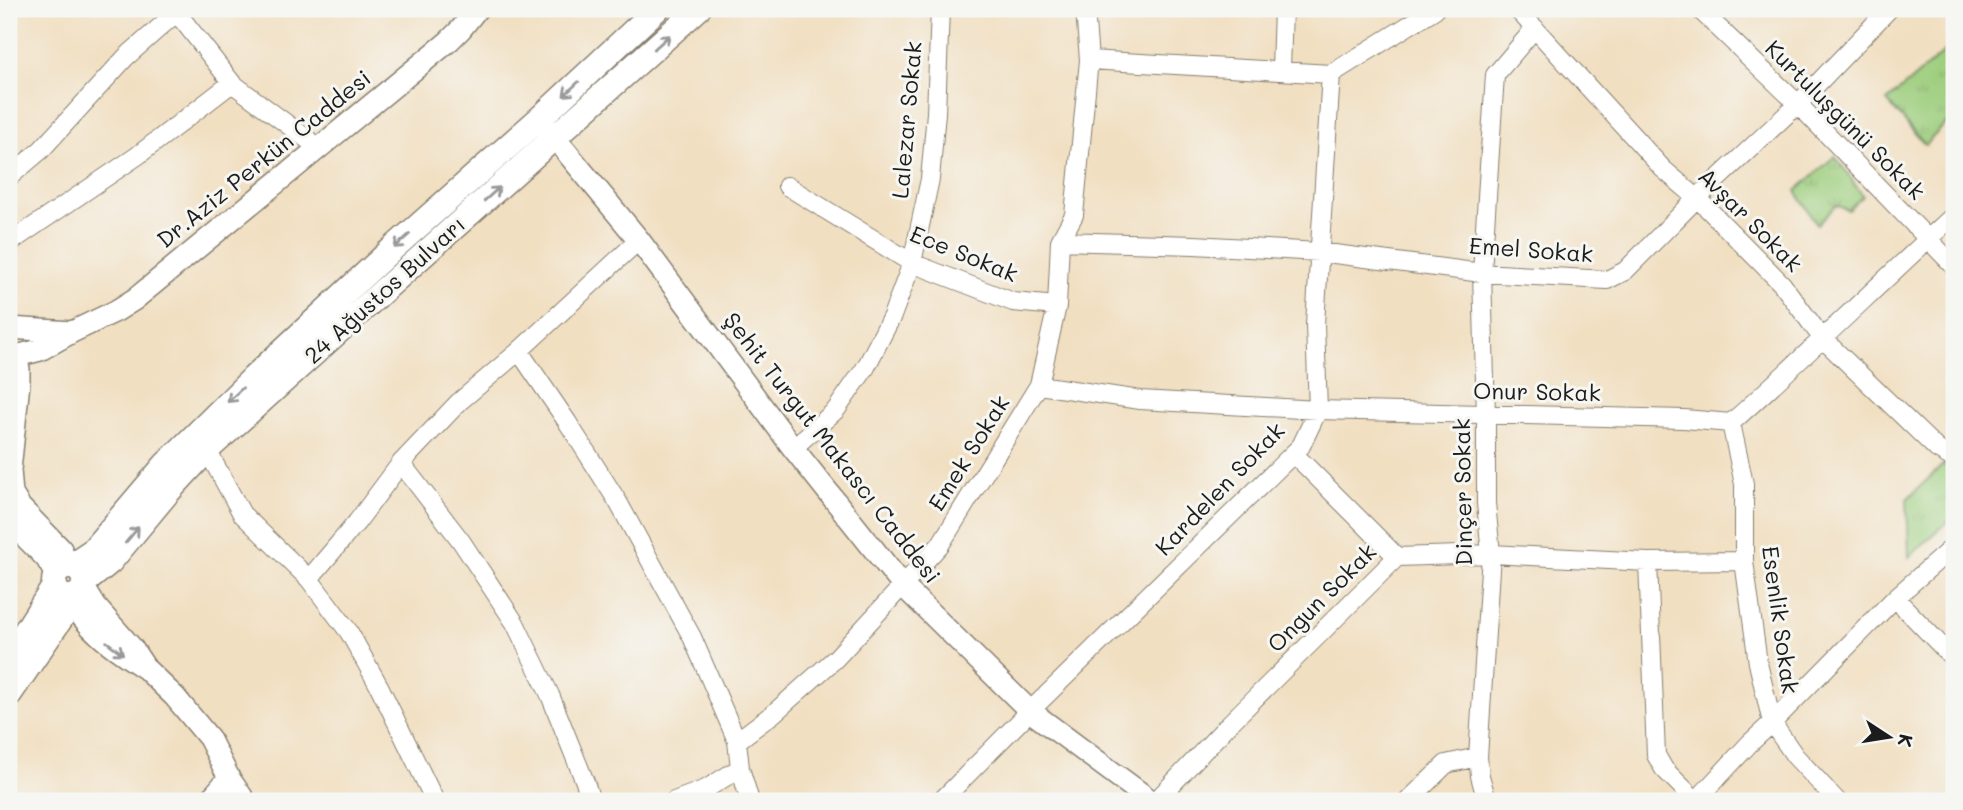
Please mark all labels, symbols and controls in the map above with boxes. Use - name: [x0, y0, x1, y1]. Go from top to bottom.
- street label: Kurtuluşgünü Sokak: [1759, 33, 1932, 206]
- one-way arrow: [653, 34, 671, 50]
- street label: Lalezar Sokak: [884, 40, 928, 200]
- street label: Dr.Aziz Perkün Caddesi: [150, 63, 377, 254]
- one-way arrow: [563, 80, 581, 97]
- street label: Avşar Sokak: [1692, 161, 1809, 278]
- one-way arrow: [483, 185, 500, 202]
- street label: 24 Ağustos Bulvarı: [297, 209, 471, 370]
- street label: Ece Sokak: [906, 218, 1023, 288]
- street label: Emel Sokak: [1468, 230, 1594, 268]
- one-way arrow: [393, 233, 411, 249]
- street label: Şehit Turgut Makascı Caddesi: [718, 306, 948, 589]
- street label: Onur Sokak: [1473, 375, 1601, 407]
- one-way arrow: [227, 387, 244, 404]
- street label: Emek Sokak: [921, 389, 1015, 516]
- street label: Kardelen Sokak: [1148, 415, 1291, 561]
- street label: Dinçer Sokak: [1446, 418, 1478, 566]
- one-way arrow: [124, 526, 140, 544]
- street label: Ongun Sokak: [1260, 536, 1382, 658]
- street label: Esenlik Sokak: [1756, 544, 1806, 696]
- one-way arrow: [105, 640, 124, 655]
- north arrow: [1854, 702, 1924, 772]
- text: K: [1893, 732, 1920, 749]

